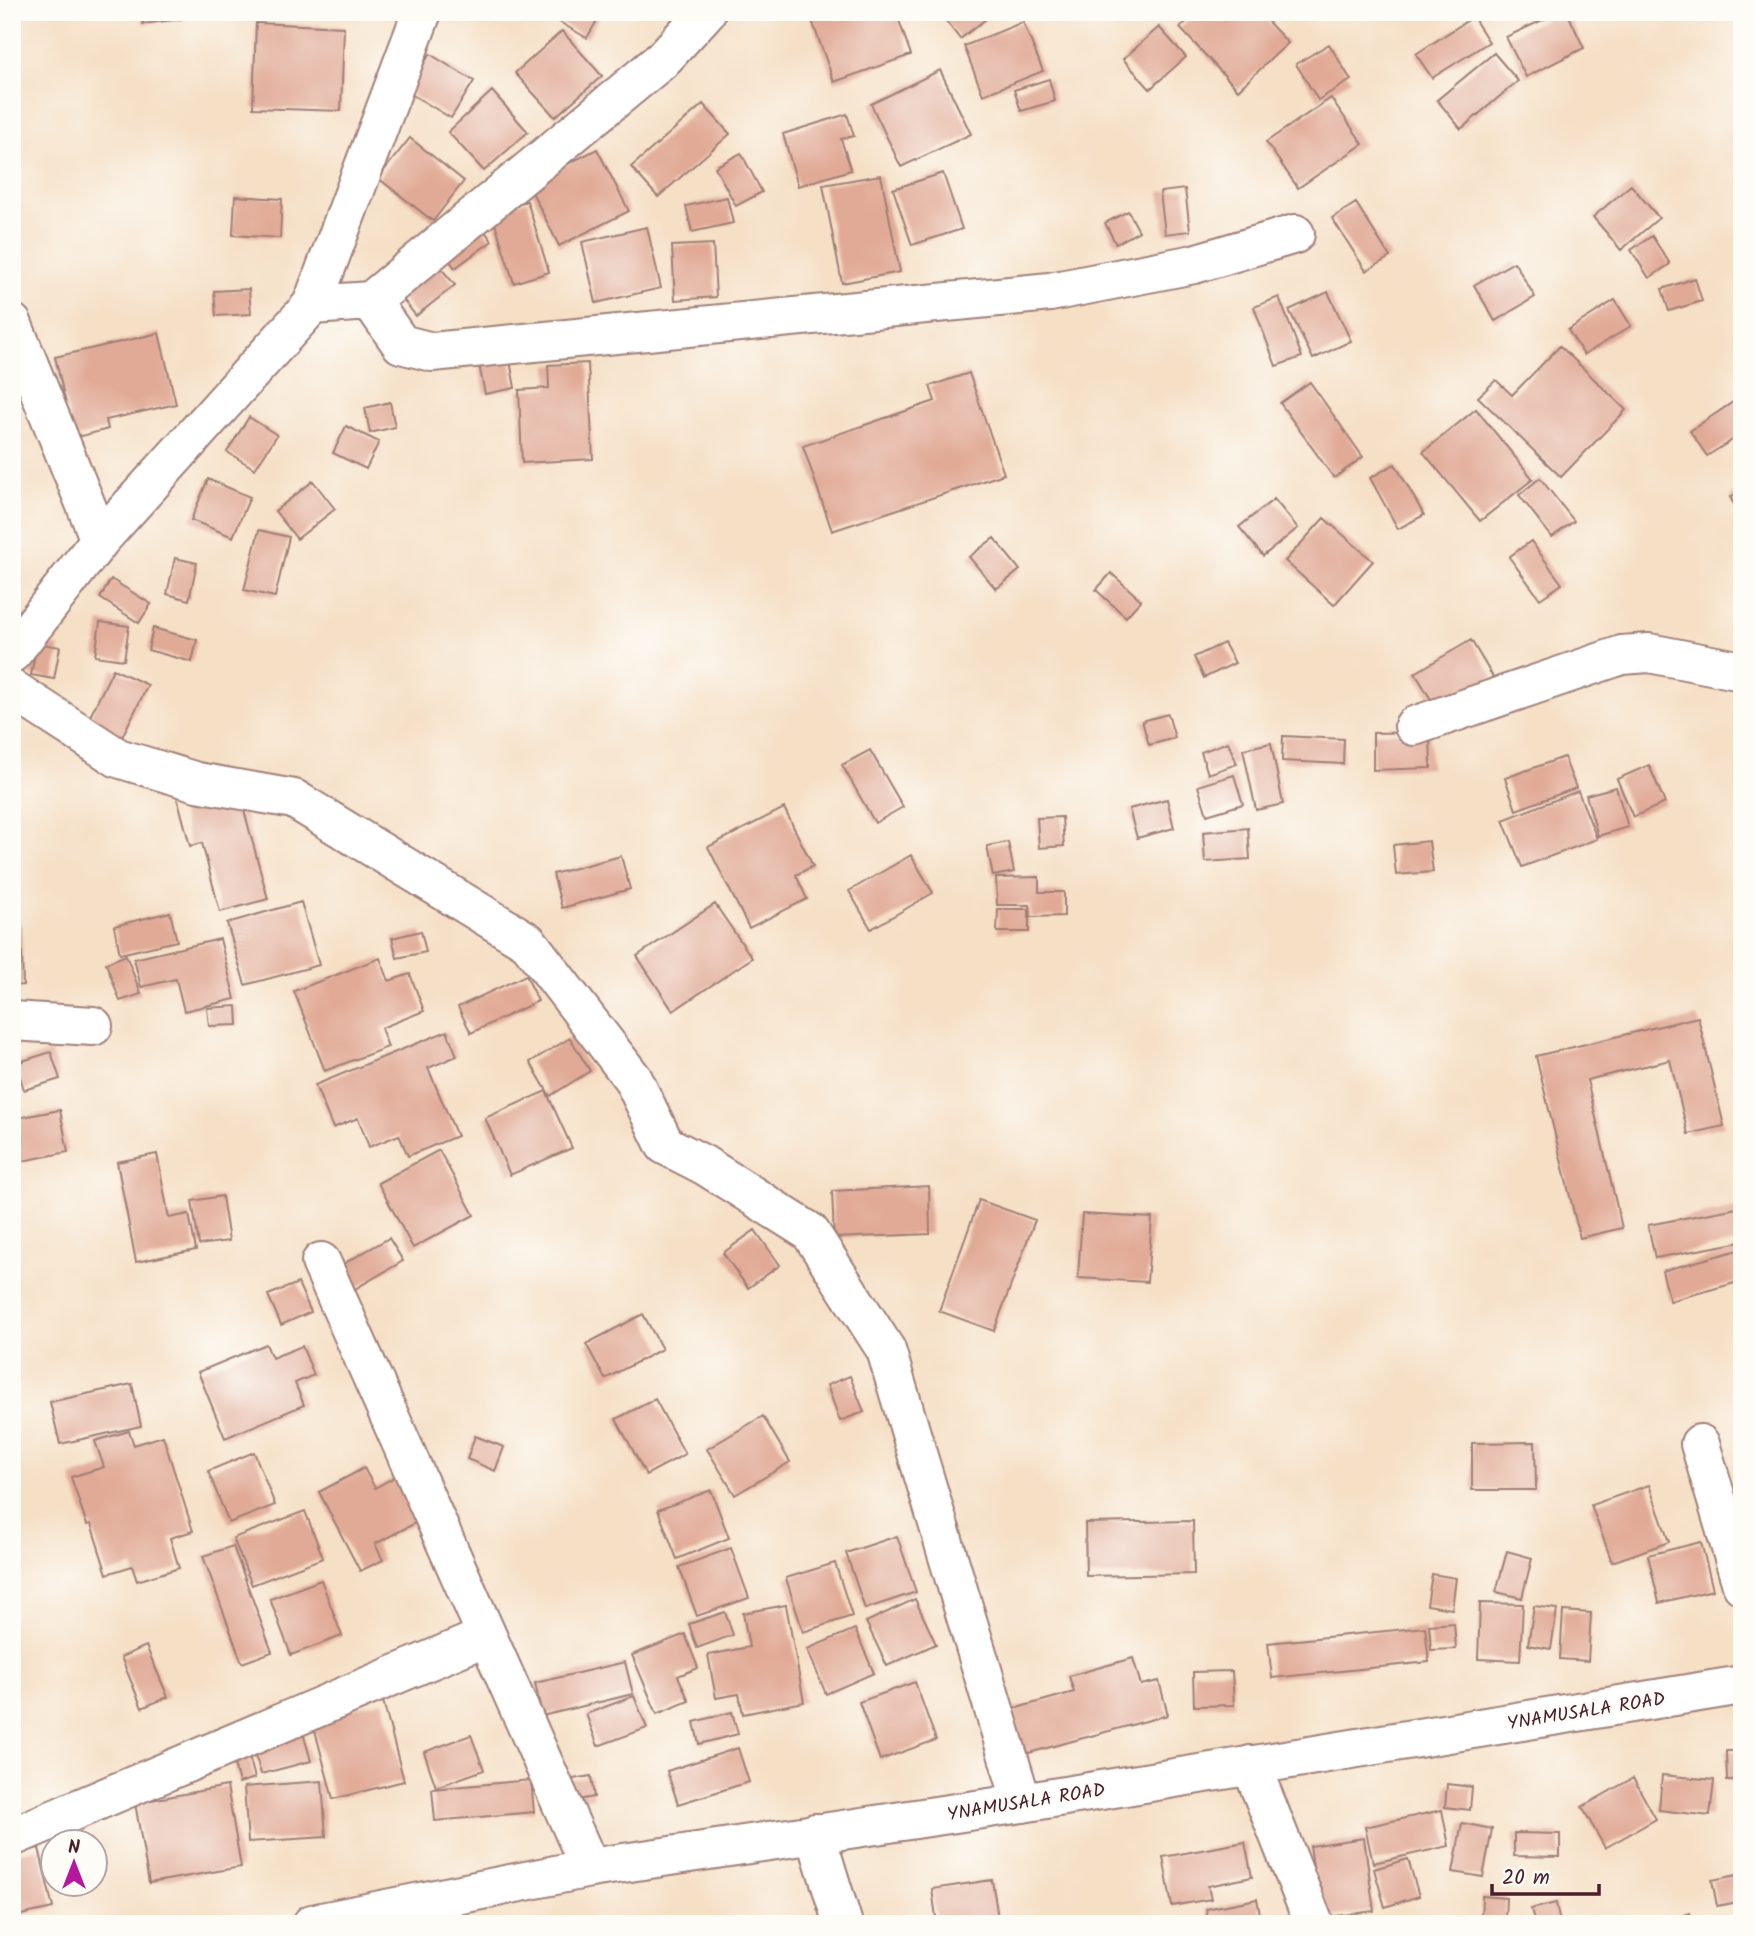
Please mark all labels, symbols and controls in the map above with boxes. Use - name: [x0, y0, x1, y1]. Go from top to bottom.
- street label: YNAMUSALA ROAD: [1505, 1685, 1667, 1739]
- street label: YNAMUSALA ROAD: [945, 1776, 1107, 1830]
- north arrow: [38, 1828, 108, 1898]
- text: N: [68, 1833, 80, 1863]
- scale bar: [1492, 1852, 1598, 1896]
- text: 20 m: [1502, 1862, 1550, 1895]

